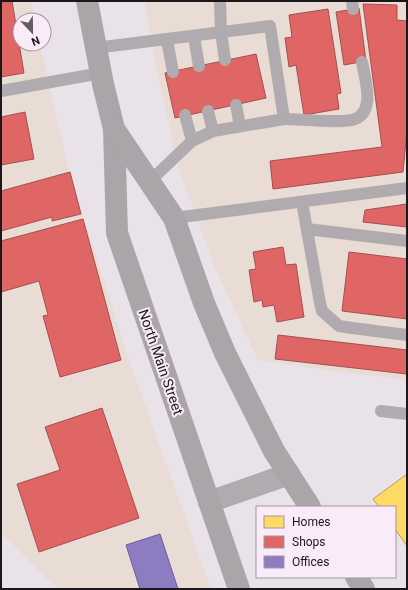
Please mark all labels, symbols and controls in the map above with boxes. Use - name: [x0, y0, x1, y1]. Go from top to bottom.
- north arrow: [12, 12, 52, 52]
- text: N: [29, 33, 42, 48]
- street label: North Main Street: [135, 307, 187, 417]
- legend: [256, 506, 396, 578]
- text: Homes: [292, 515, 330, 529]
- text: Shops: [292, 535, 326, 549]
- text: Offices: [292, 555, 329, 569]

